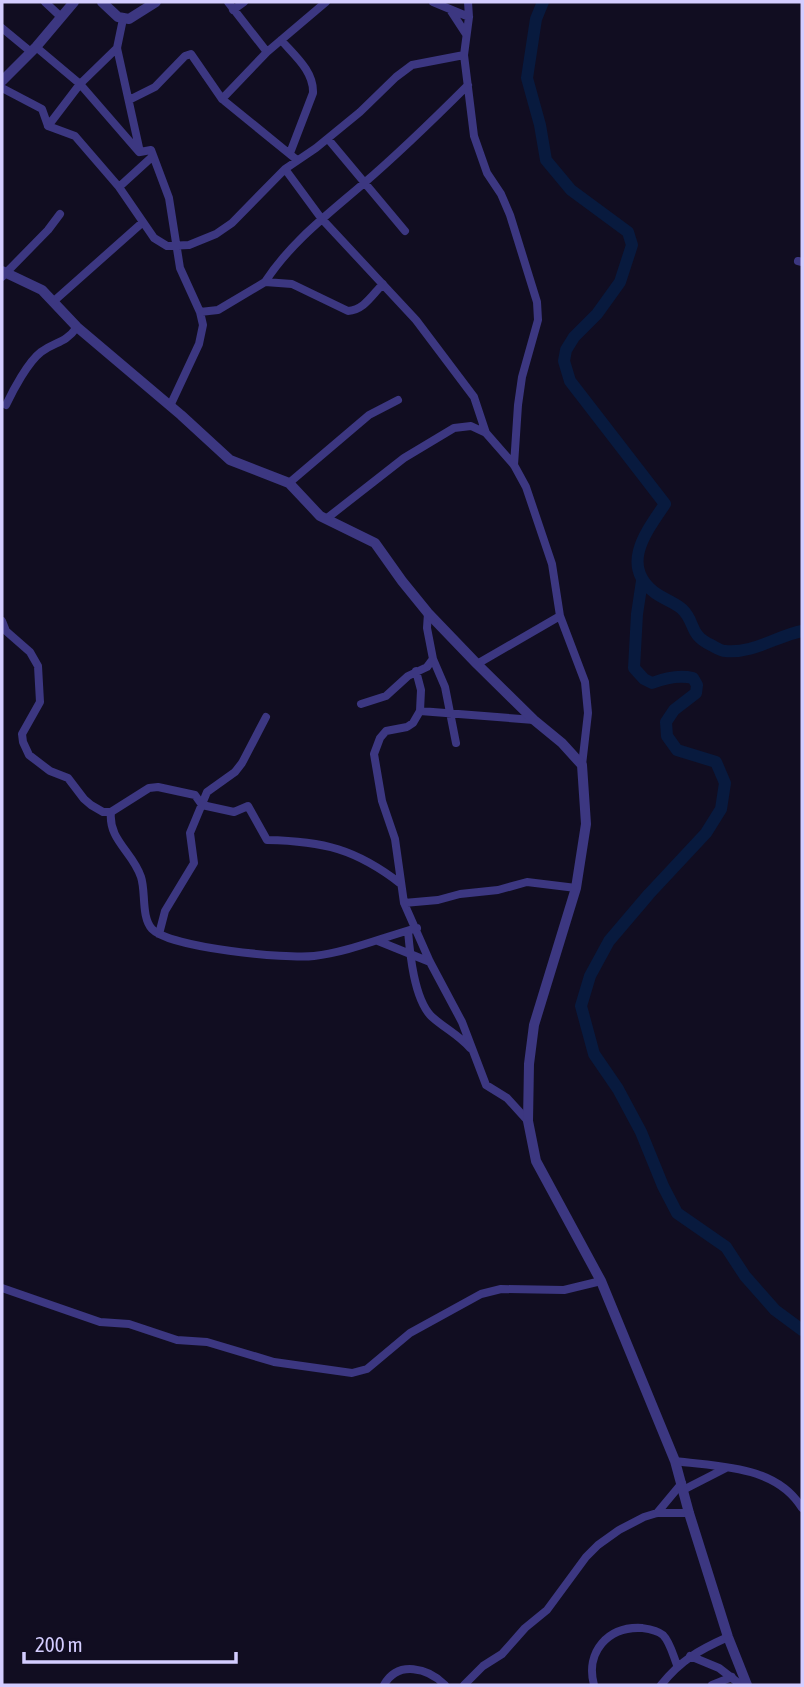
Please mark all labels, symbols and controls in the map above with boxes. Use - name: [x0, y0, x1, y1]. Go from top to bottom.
- scale bar: [24, 1620, 236, 1664]
- text: 200 m: [35, 1632, 83, 1656]

